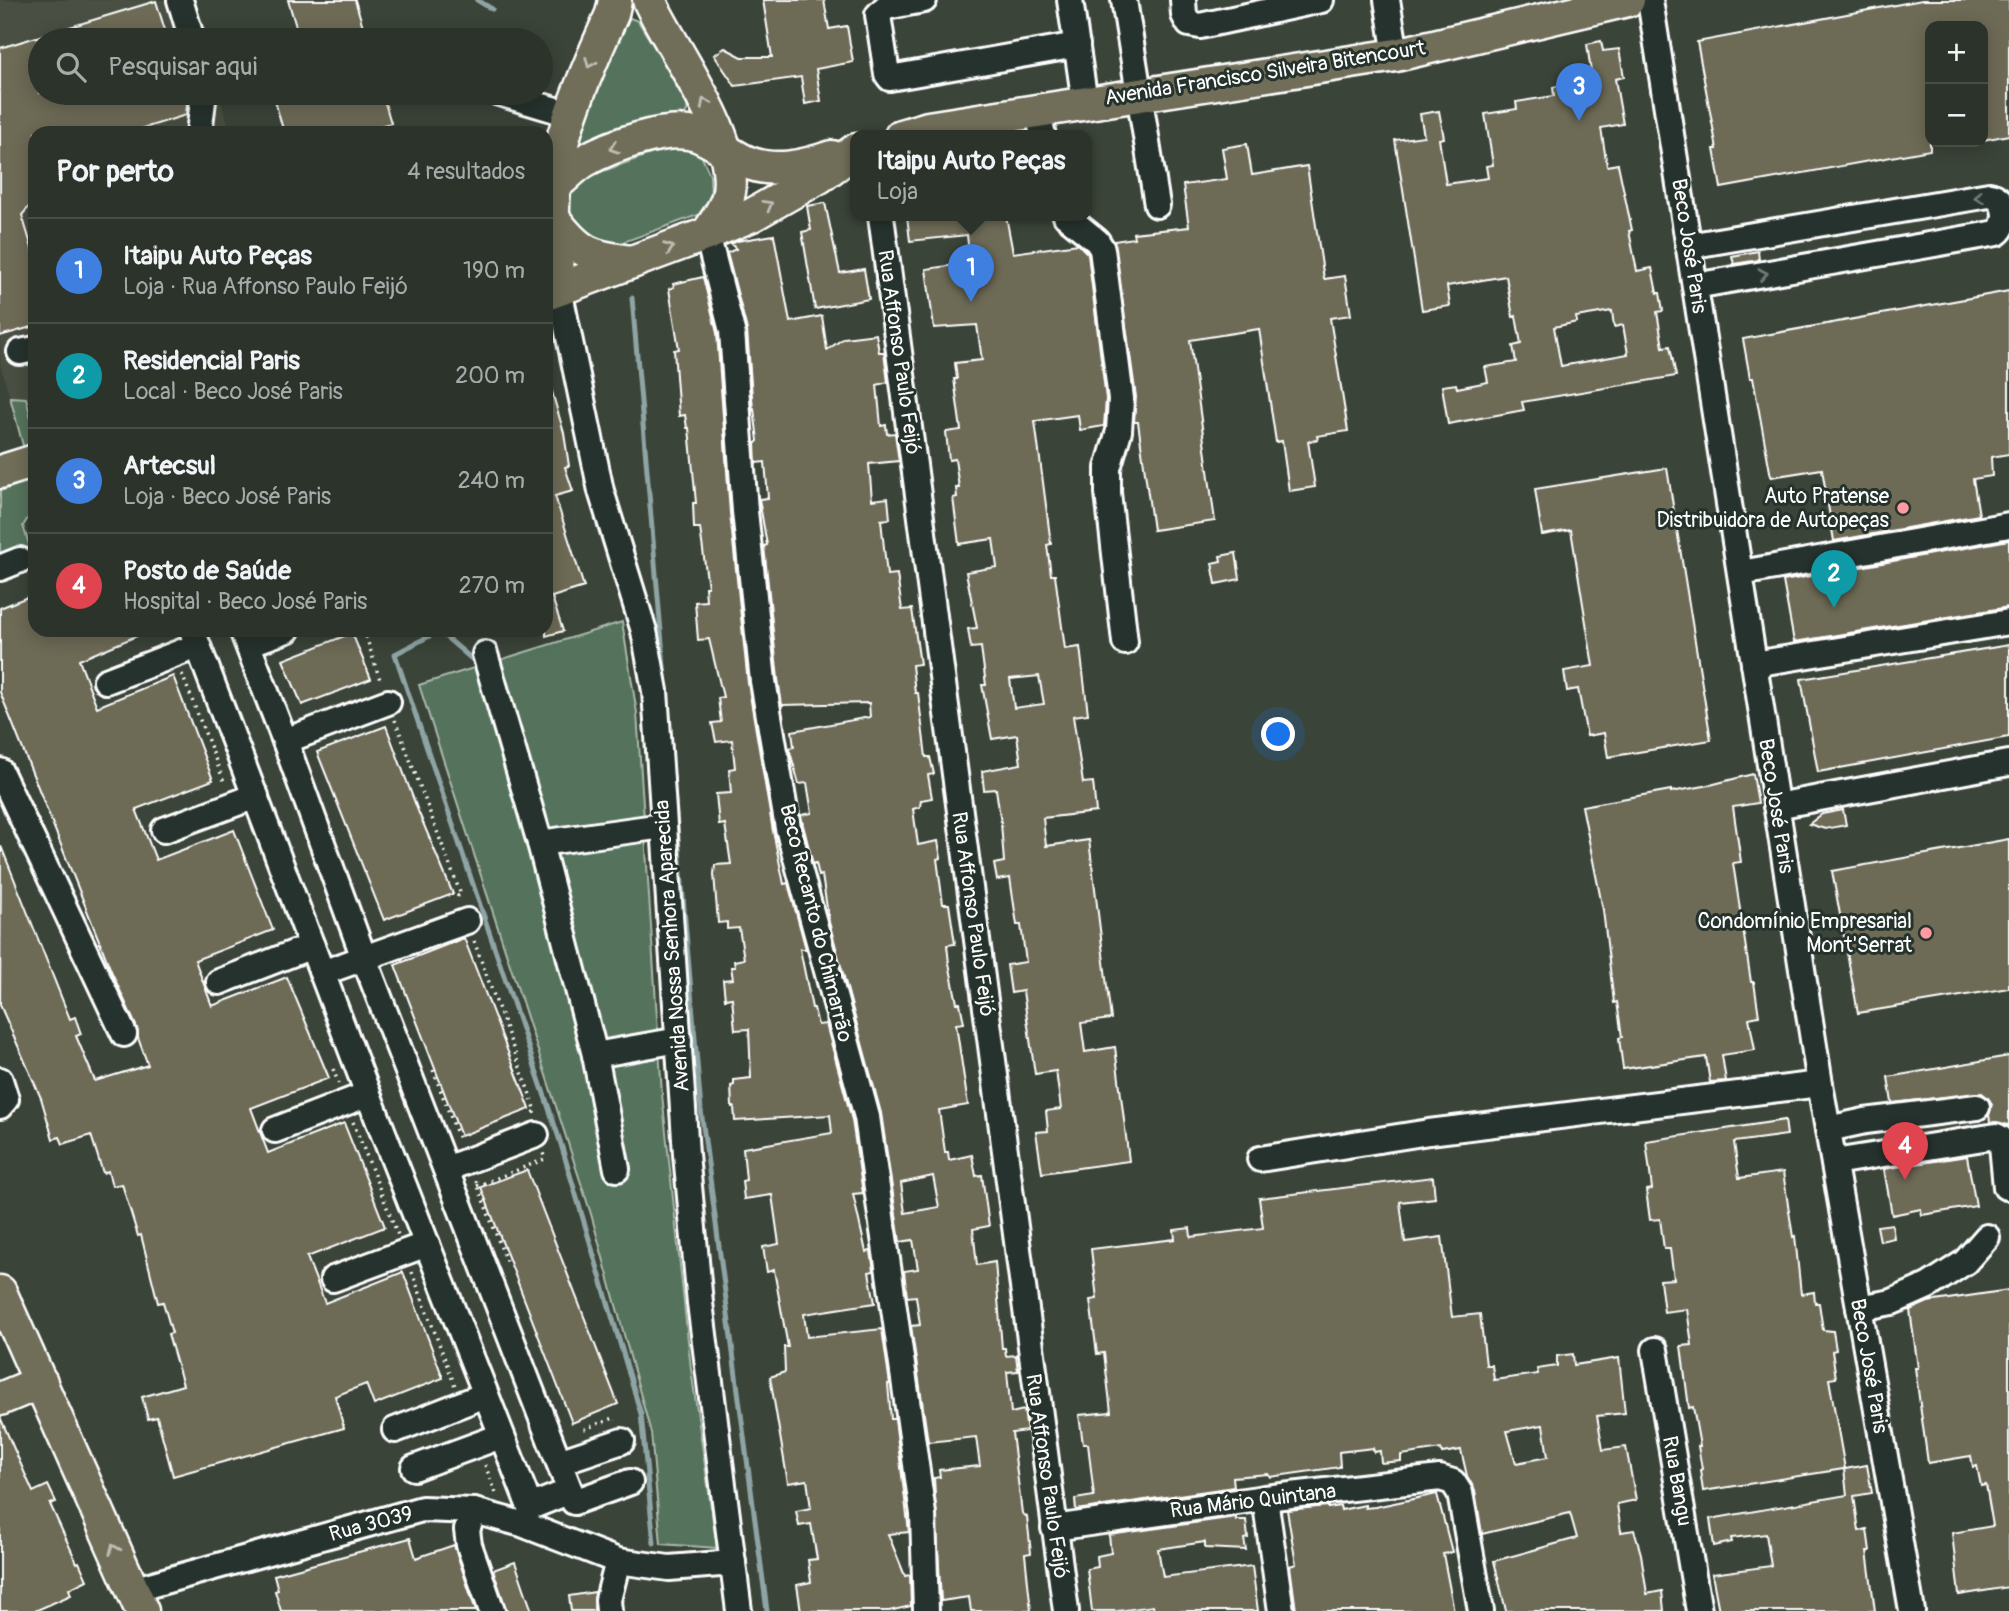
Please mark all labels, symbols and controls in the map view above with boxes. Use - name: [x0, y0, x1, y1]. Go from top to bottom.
- map controls: [1925, 21, 1988, 147]
- button: +: [1925, 21, 1988, 84]
- search box: [28, 28, 553, 105]
- street label: Avenida Francisco Silveira Bitencourt: [1103, 34, 1428, 112]
- icon: search: [52, 48, 90, 86]
- text: Pesquisar aqui: [108, 51, 257, 83]
- one-way arrow: [584, 56, 598, 69]
- pin: 3: [1556, 63, 1602, 121]
- button: −: [1925, 84, 1988, 147]
- one-way arrow: [700, 98, 713, 110]
- popup: [850, 130, 1092, 221]
- one-way arrow: [609, 140, 621, 154]
- text: Itaipu Auto Peças: [877, 145, 1065, 177]
- text: Por perto: [56, 153, 174, 190]
- text: 4 resultados: [407, 157, 525, 186]
- text: Loja: [877, 177, 918, 206]
- street label: Beco José Paris: [1665, 177, 1713, 316]
- one-way arrow: [1973, 189, 1985, 204]
- one-way arrow: [761, 201, 774, 214]
- text: Itaipu Auto Peças: [123, 240, 312, 272]
- one-way arrow: [663, 243, 675, 257]
- pin: 1: [948, 244, 994, 302]
- street label: Rua Affonso Paulo Feijó: [871, 248, 927, 456]
- text: 1: [75, 256, 84, 285]
- text: 190 m: [463, 256, 525, 285]
- one-way arrow: [1757, 267, 1768, 282]
- text: Loja · Rua Affonso Paulo Feijó: [123, 272, 408, 301]
- text: Residencial Paris: [123, 345, 300, 377]
- text: 2: [73, 361, 85, 390]
- text: 200 m: [455, 361, 525, 390]
- text: Local · Beco José Paris: [123, 377, 343, 406]
- text: Artecsul: [123, 450, 216, 482]
- text: 3: [73, 466, 85, 495]
- text: 240 m: [458, 466, 525, 495]
- text: Loja · Beco José Paris: [123, 482, 331, 511]
- place label: Auto Pratense Distribuidora de Autopeças: [1656, 483, 1890, 534]
- marker: Auto Pratense Distribuidora de Autopeças: [1895, 500, 1911, 516]
- pin: 2: [1811, 550, 1857, 608]
- text: Posto de Saúde: [123, 555, 291, 587]
- text: 4: [72, 571, 86, 600]
- text: 270 m: [459, 571, 525, 600]
- text: Hospital · Beco José Paris: [123, 587, 367, 616]
- your location: [1261, 717, 1295, 751]
- street label: Beco José Paris: [1752, 737, 1800, 876]
- street label: Avenida Nossa Senhora Aparecida: [648, 799, 696, 1093]
- street label: Beco Recanto do Chimarrão: [773, 801, 859, 1045]
- street label: Rua Affonso Paulo Feijó: [945, 810, 1001, 1018]
- place label: Condomínio Empresarial Mont'Serrat: [1698, 908, 1913, 959]
- marker: Condomínio Empresarial Mont'Serrat: [1918, 925, 1934, 941]
- pin: 4: [1882, 1122, 1928, 1180]
- street label: Beco José Paris: [1844, 1297, 1894, 1436]
- street label: Rua Affonso Paulo Feijó: [1019, 1372, 1075, 1580]
- street label: Rua Bangu: [1656, 1434, 1698, 1528]
- street label: Rua Mário Quintana: [1169, 1477, 1337, 1525]
- street label: Rua 3039: [326, 1500, 416, 1548]
- one-way arrow: [108, 1543, 122, 1556]

